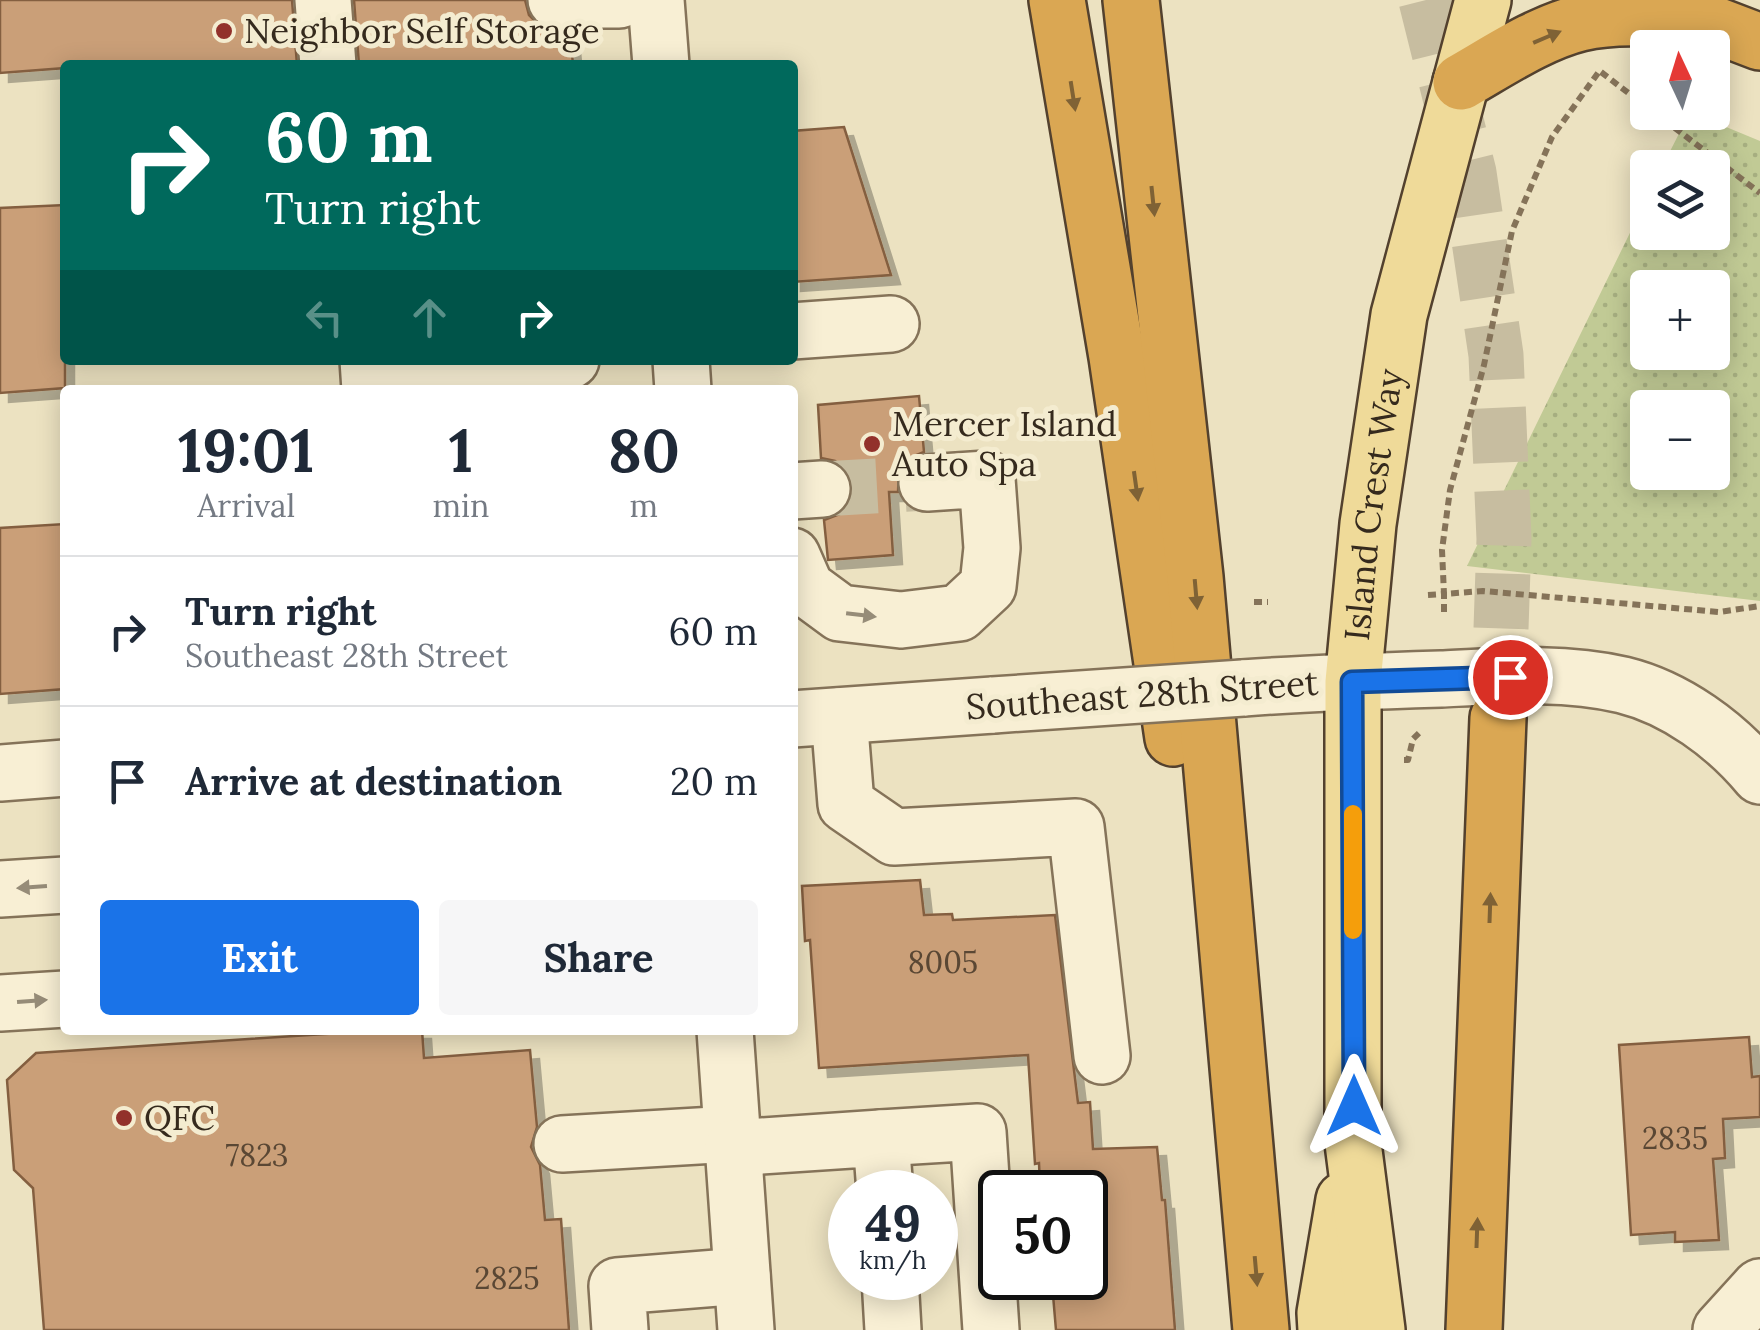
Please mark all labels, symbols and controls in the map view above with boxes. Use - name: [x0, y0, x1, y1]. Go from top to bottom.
- place label: Neighbor Self Storage: [244, 8, 600, 53]
- marker: Neighbor Self Storage: [213, 20, 235, 42]
- one-way arrow: [1533, 29, 1562, 45]
- north arrow: [1630, 30, 1730, 130]
- map controls: [1630, 30, 1730, 490]
- one-way arrow: [1066, 81, 1081, 112]
- text: 60 m: [265, 92, 433, 181]
- icon: right: [100, 100, 230, 230]
- button: layers: [1630, 150, 1730, 250]
- text: Turn right: [265, 179, 481, 236]
- one-way arrow: [1145, 186, 1161, 218]
- button: +: [1630, 270, 1730, 370]
- icon: left: [297, 290, 352, 345]
- icon: ahead: [402, 290, 457, 345]
- icon: right: [507, 290, 562, 345]
- street label: Island Crest Way: [1334, 365, 1413, 643]
- button: −: [1630, 390, 1730, 490]
- place label: Mercer Island Auto Spa: [891, 401, 1117, 486]
- text: 19:01: [178, 412, 314, 488]
- text: 1: [449, 412, 473, 488]
- text: 80: [607, 412, 680, 488]
- marker: Mercer Island Auto Spa: [861, 433, 883, 455]
- one-way arrow: [1128, 471, 1144, 503]
- text: Arrival: [197, 485, 295, 526]
- text: min: [432, 485, 489, 526]
- text: m: [629, 485, 658, 526]
- one-way arrow: [1188, 578, 1204, 610]
- text: Turn right: [185, 587, 376, 635]
- icon: right: [100, 604, 155, 659]
- text: 60 m: [668, 607, 758, 655]
- one-way arrow: [845, 608, 877, 624]
- text: Southeast 28th Street: [185, 635, 508, 676]
- pin: [1468, 635, 1553, 720]
- icon: arrive: [1483, 650, 1538, 705]
- street label: Southeast 28th Street: [964, 660, 1320, 729]
- icon: arrive: [100, 754, 155, 809]
- text: Arrive at destination: [185, 757, 562, 805]
- text: 20 m: [670, 757, 758, 805]
- one-way arrow: [16, 879, 48, 895]
- one-way arrow: [1482, 891, 1498, 923]
- button: Exit: [100, 900, 419, 1015]
- button: Share: [439, 900, 758, 1015]
- house number: 8005: [908, 943, 978, 981]
- one-way arrow: [17, 993, 49, 1009]
- position arrow: [1302, 1054, 1406, 1158]
- place label: QFC: [144, 1095, 215, 1140]
- marker: QFC: [113, 1107, 135, 1129]
- house number: 2835: [1642, 1119, 1708, 1157]
- house number: 7823: [225, 1136, 289, 1174]
- speed limit sign: 50: [978, 1170, 1108, 1300]
- text: 49: [865, 1191, 921, 1255]
- one-way arrow: [1470, 1216, 1486, 1248]
- text: km/h: [859, 1244, 927, 1276]
- one-way arrow: [1248, 1255, 1264, 1287]
- house number: 2825: [474, 1259, 540, 1297]

